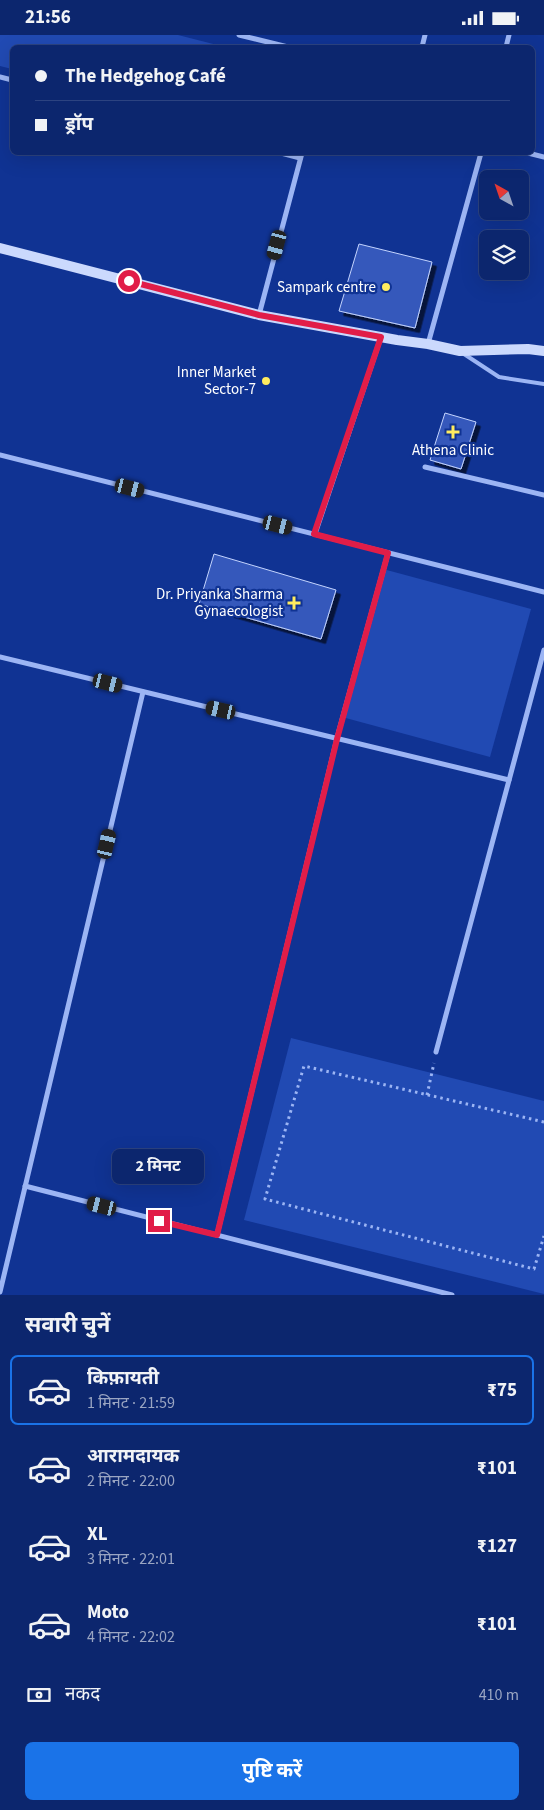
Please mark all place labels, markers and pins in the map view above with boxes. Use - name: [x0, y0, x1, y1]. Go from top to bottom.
- place label: Sampark centre: [277, 277, 376, 298]
- marker: Sampark centre: [380, 281, 392, 293]
- place label: Inner Market Sector-7: [177, 362, 256, 400]
- marker: Inner Market Sector-7: [260, 375, 272, 387]
- marker: Athena Clinic: [446, 425, 460, 439]
- place label: Athena Clinic: [412, 440, 494, 461]
- place label: Dr. Priyanka Sharma Gynaecologist: [156, 584, 283, 622]
- marker: Dr. Priyanka Sharma Gynaecologist: [287, 596, 301, 610]

